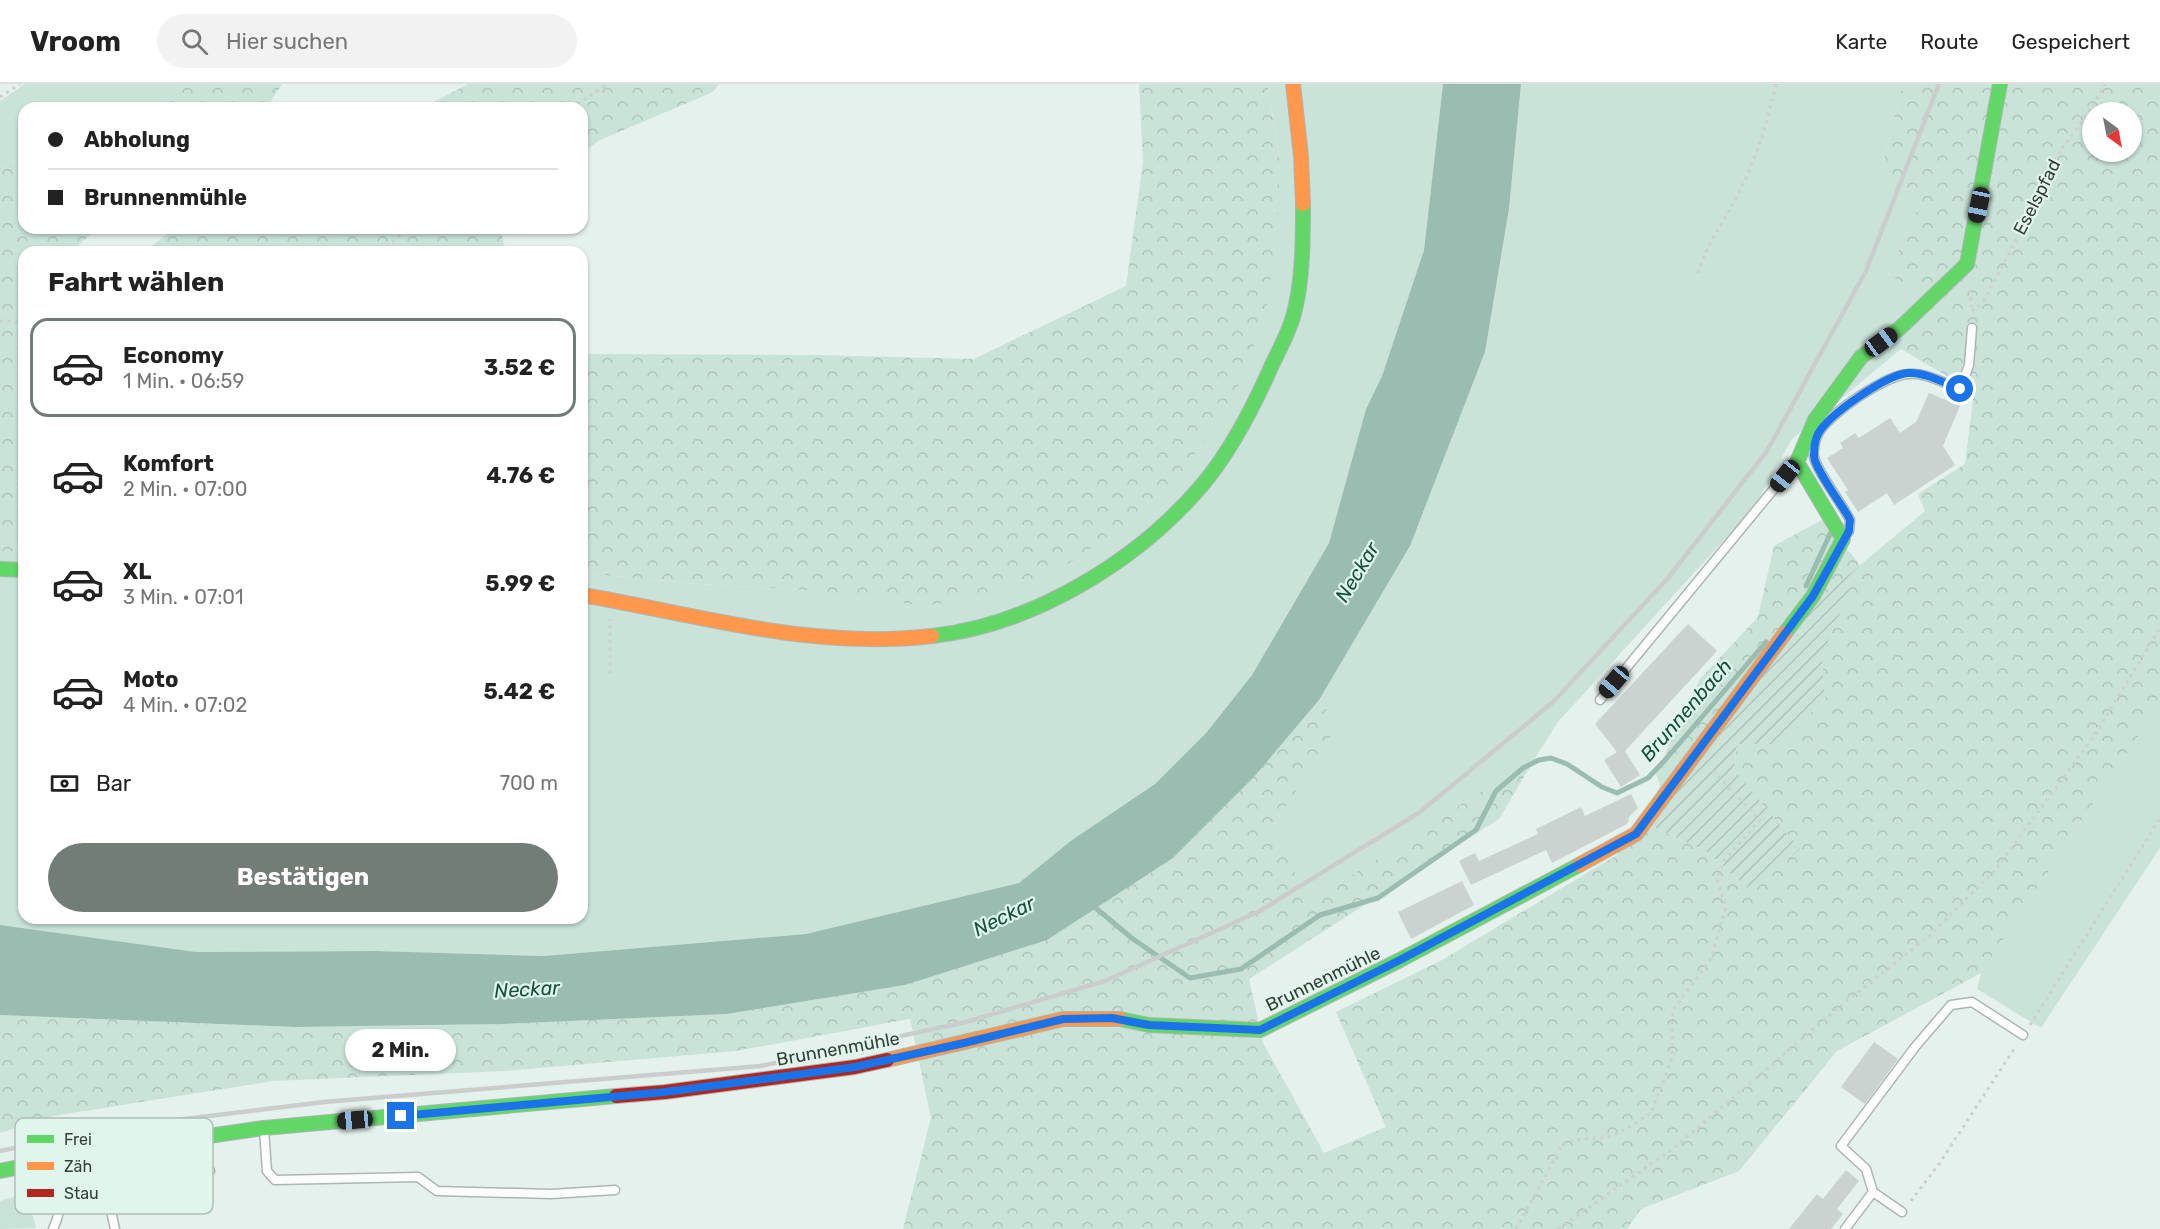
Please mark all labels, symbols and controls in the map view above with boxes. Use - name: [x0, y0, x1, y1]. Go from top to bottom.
- search box: [157, 14, 577, 68]
- text: Vroom: [30, 25, 121, 58]
- icon: search: [178, 25, 211, 58]
- text: Hier suchen: [226, 28, 348, 55]
- text: Karte: [1835, 29, 1887, 54]
- text: Route: [1920, 29, 1979, 54]
- text: Gespeichert: [2012, 29, 2130, 54]
- north arrow: [2082, 102, 2142, 162]
- map controls: [2082, 102, 2142, 162]
- text: Abholung: [84, 126, 190, 153]
- street label: Eselspfad: [2009, 156, 2065, 238]
- text: Brunnenmühle: [84, 184, 247, 211]
- car: [1966, 186, 1992, 224]
- text: Fahrt wählen: [48, 266, 224, 298]
- car: [1861, 324, 1901, 360]
- icon: car: [51, 341, 105, 395]
- text: Economy: [123, 342, 224, 369]
- text: 3.52 €: [484, 354, 555, 381]
- text: 1 Min. · 06:59: [123, 369, 244, 393]
- route start: [1946, 375, 1973, 402]
- icon: car: [51, 449, 105, 503]
- text: Komfort: [123, 450, 214, 477]
- car: [1767, 456, 1803, 496]
- text: 4.76 €: [486, 462, 555, 489]
- text: 2 Min. · 07:00: [123, 477, 247, 501]
- water label: Neckar: [1330, 536, 1385, 606]
- icon: car: [51, 557, 105, 611]
- text: XL: [123, 558, 151, 585]
- text: 5.99 €: [485, 570, 555, 597]
- text: 3 Min. · 07:01: [123, 585, 244, 609]
- water label: Brunnenbach: [1635, 654, 1737, 766]
- car: [1596, 662, 1632, 702]
- icon: car: [51, 665, 105, 719]
- text: Moto: [123, 666, 178, 693]
- text: 5.42 €: [484, 678, 555, 705]
- text: 4 Min. · 07:02: [123, 693, 247, 717]
- icon: cash: [48, 767, 81, 800]
- text: Bar: [96, 770, 131, 797]
- text: 700 m: [500, 771, 558, 795]
- button: Bestätigen: [48, 843, 558, 912]
- water label: Neckar: [969, 890, 1040, 941]
- street label: Brunnenmühle: [1262, 942, 1384, 1016]
- water label: Neckar: [494, 975, 562, 1003]
- street label: Brunnenmühle: [775, 1027, 901, 1071]
- callout: 2 Min.: [346, 1029, 456, 1071]
- text: 2 Min.: [371, 1038, 430, 1062]
- route end: [387, 1102, 414, 1129]
- car: [336, 1109, 374, 1131]
- legend: [15, 1118, 213, 1214]
- text: Frei: [64, 1130, 92, 1149]
- text: Zäh: [64, 1157, 92, 1176]
- text: Stau: [64, 1184, 99, 1203]

